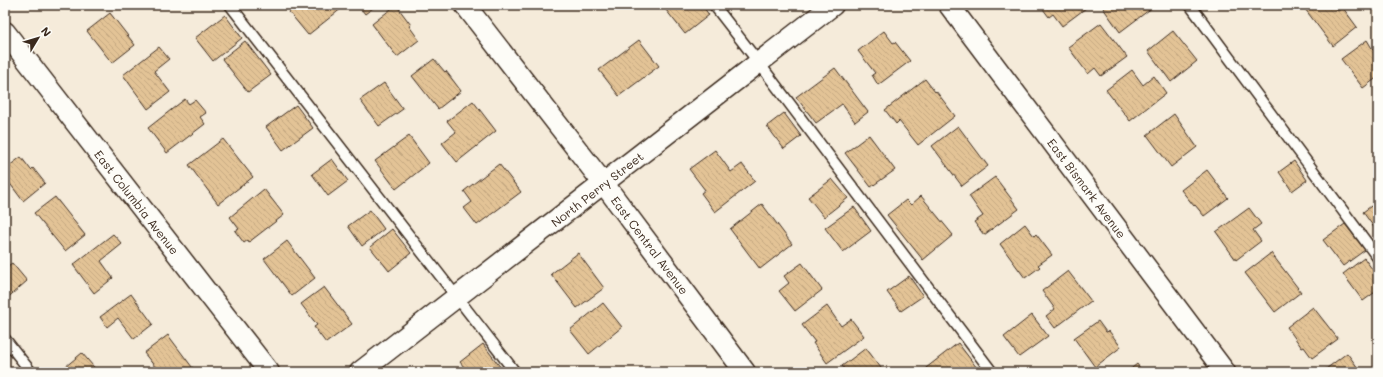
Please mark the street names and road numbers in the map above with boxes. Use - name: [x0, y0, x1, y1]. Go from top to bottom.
- street label: East Bismark Avenue: [1044, 135, 1130, 241]
- street label: East Columbia Avenue: [91, 147, 183, 257]
- street label: North Perry Street: [548, 148, 646, 230]
- street label: East Central Avenue: [608, 193, 692, 297]

